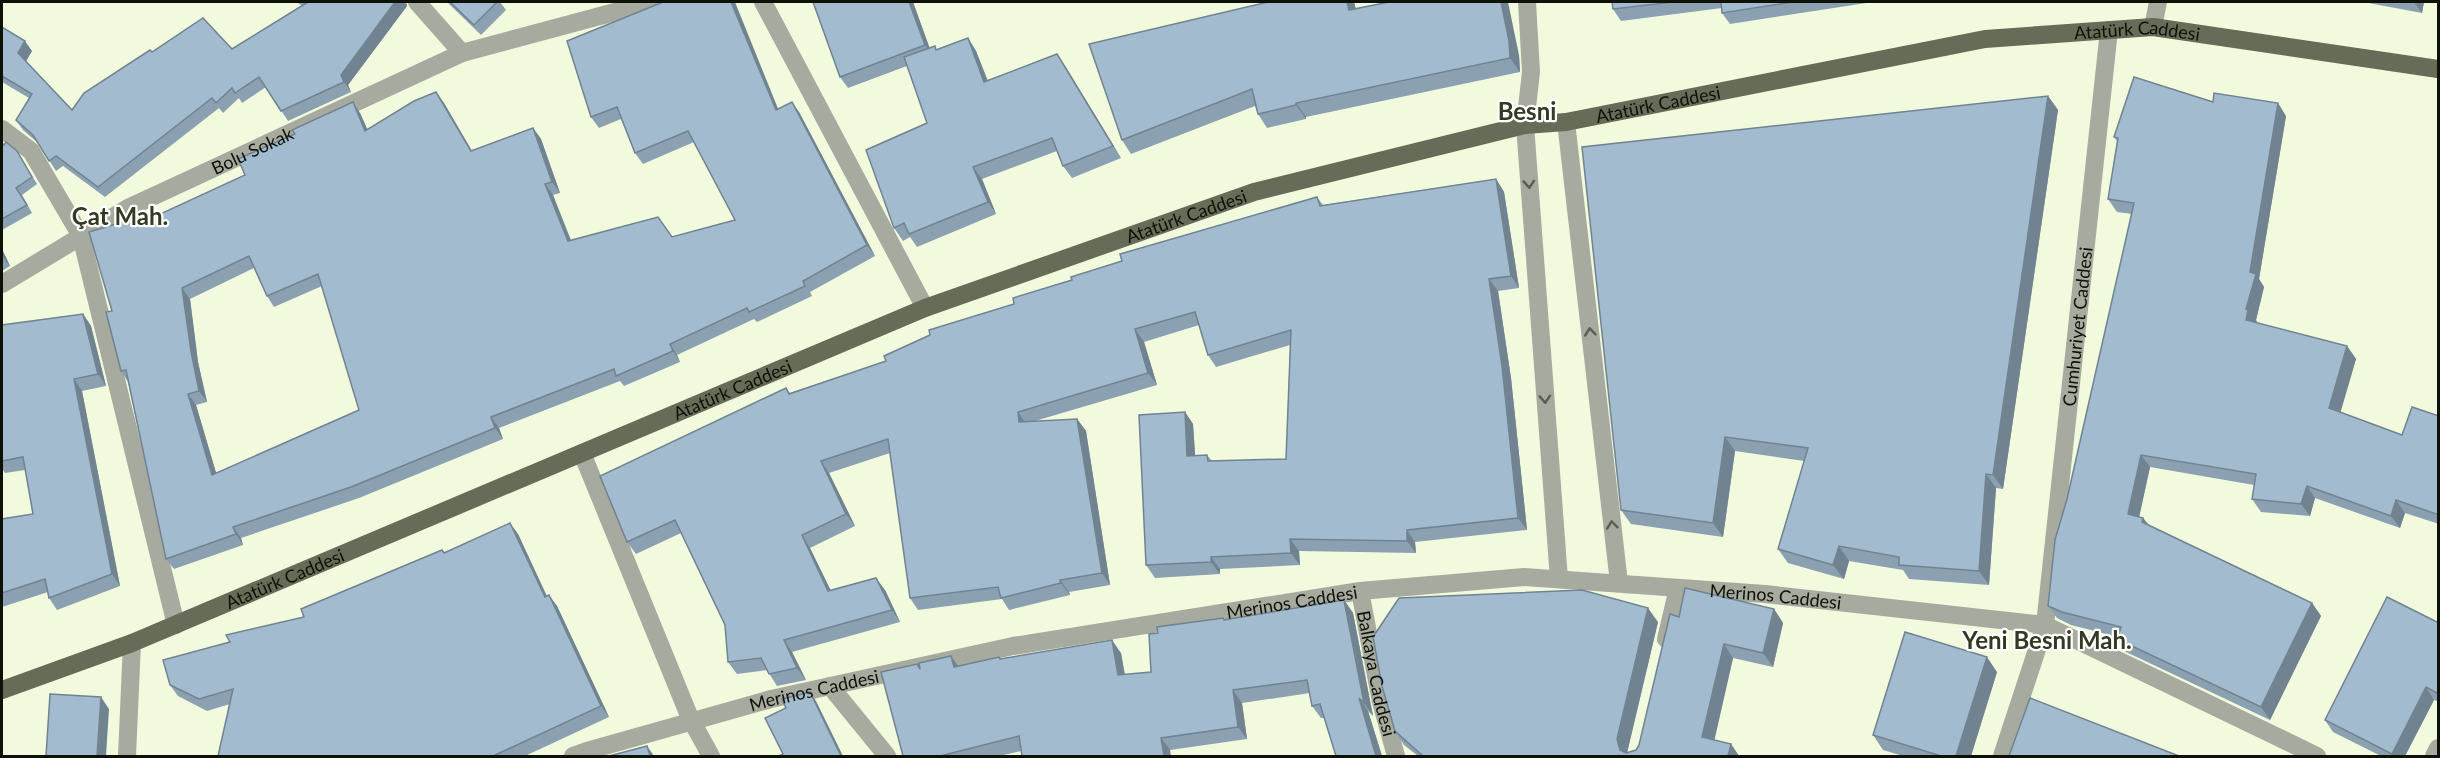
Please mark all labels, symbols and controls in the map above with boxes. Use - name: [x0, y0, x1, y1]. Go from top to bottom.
- street label: Atatürk Caddesi: [2073, 16, 2202, 45]
- street label: Atatürk Caddesi: [1594, 81, 1722, 127]
- district label: Besni: [1498, 96, 1556, 125]
- street label: Bolu Sokak: [208, 122, 297, 179]
- one-way arrow: [1523, 179, 1536, 188]
- street label: Atatürk Caddesi: [1123, 185, 1250, 247]
- district label: Çat Mah.: [72, 201, 168, 230]
- street label: Cumhuriyet Caddesi: [2058, 246, 2097, 407]
- one-way arrow: [1584, 327, 1597, 336]
- street label: Atatürk Caddesi: [670, 355, 795, 424]
- one-way arrow: [1539, 395, 1552, 404]
- one-way arrow: [1606, 521, 1619, 530]
- street label: Atatürk Caddesi: [222, 544, 347, 613]
- street label: Merinos Caddesi: [1709, 579, 1843, 613]
- street label: Merinos Caddesi: [1225, 581, 1359, 623]
- street label: Balkaya Caddesi: [1353, 609, 1401, 739]
- district label: Yeni Besni Mah.: [1961, 625, 2132, 654]
- street label: Merinos Caddesi: [747, 665, 881, 716]

